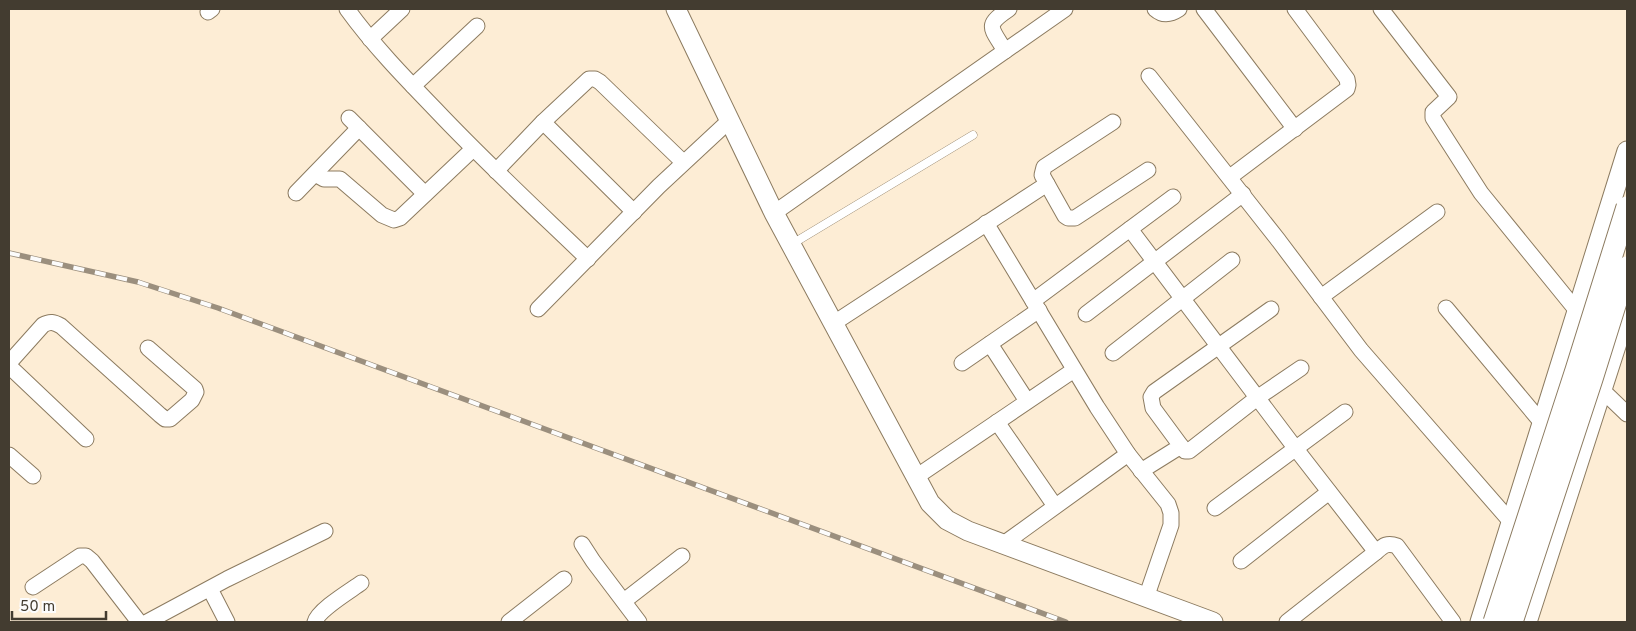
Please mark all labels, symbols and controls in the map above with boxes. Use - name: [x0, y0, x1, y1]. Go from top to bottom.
- scale bar: [12, 588, 106, 620]
- text: 50 m: [20, 598, 55, 617]

